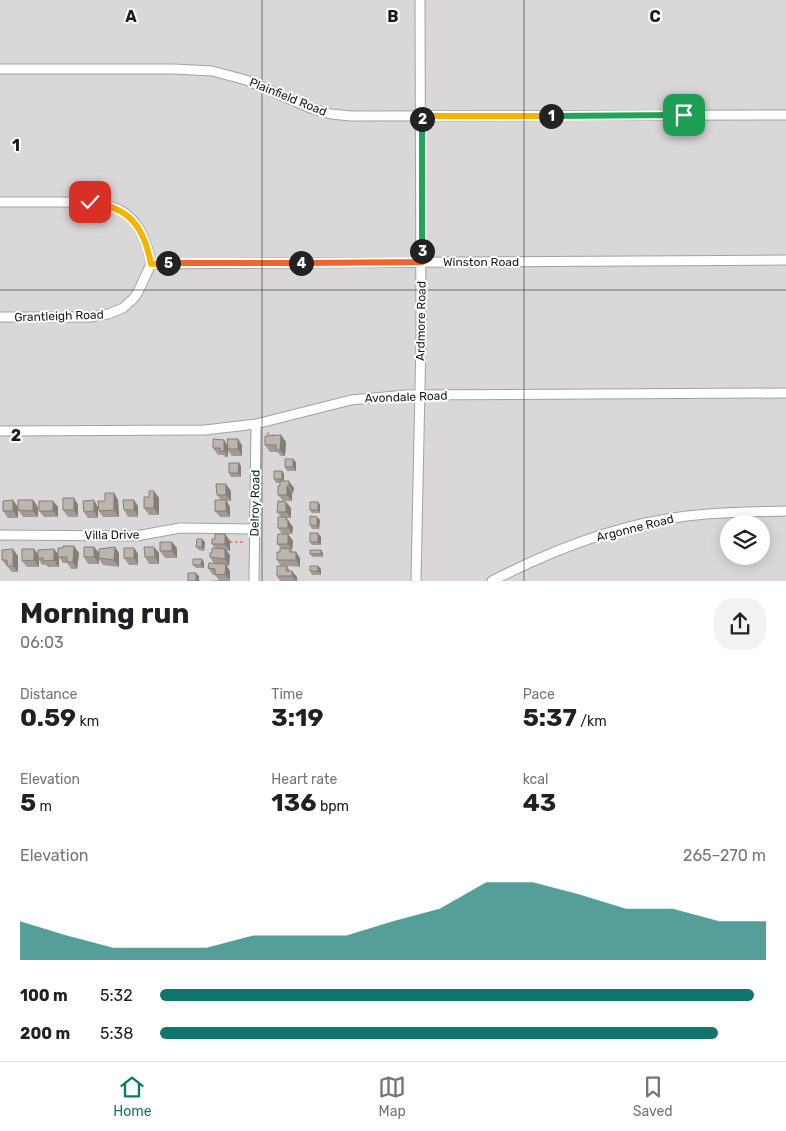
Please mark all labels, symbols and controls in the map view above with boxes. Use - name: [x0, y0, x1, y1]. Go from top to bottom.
- text: A: [125, 7, 137, 26]
- text: B: [387, 7, 399, 26]
- text: C: [649, 7, 661, 26]
- street label: Plainfield Road: [247, 75, 329, 119]
- pin: [663, 94, 705, 136]
- icon: arrive: [670, 101, 698, 129]
- pin: 1: [538, 104, 564, 128]
- pin: 2: [410, 106, 434, 132]
- text: 1: [548, 108, 555, 125]
- text: 2: [418, 111, 427, 128]
- text: 1: [12, 136, 20, 155]
- pin: [69, 181, 111, 223]
- icon: check: [76, 188, 104, 216]
- pin: 3: [410, 238, 434, 264]
- text: 3: [418, 243, 427, 260]
- pin: 5: [156, 250, 180, 276]
- pin: 4: [288, 250, 314, 276]
- text: 5: [164, 255, 173, 272]
- text: 4: [297, 255, 306, 272]
- street label: Winston Road: [443, 255, 519, 269]
- street label: Ardmore Road: [413, 281, 429, 361]
- street label: Grantleigh Road: [14, 307, 104, 325]
- street label: Avondale Road: [364, 389, 448, 405]
- text: 2: [11, 426, 21, 445]
- street label: Delroy Road: [247, 470, 263, 536]
- street label: Argonne Road: [595, 512, 675, 544]
- map controls: [720, 515, 770, 565]
- button: layers: [720, 515, 770, 565]
- street label: Villa Drive: [84, 528, 140, 542]
- text: Morning run: [20, 597, 189, 630]
- button: share: [714, 598, 766, 650]
- text: 06:03: [20, 633, 64, 652]
- text: Distance: [20, 686, 77, 703]
- text: Time: [271, 686, 303, 703]
- text: Pace: [523, 686, 555, 703]
- text: 0.59: [20, 703, 76, 732]
- text: 3:19: [271, 703, 324, 732]
- text: 5:37: [523, 703, 577, 732]
- text: km: [76, 713, 99, 730]
- text: /km: [577, 713, 607, 730]
- text: Elevation: [20, 771, 80, 788]
- text: Heart rate: [271, 771, 337, 788]
- text: kcal: [523, 771, 548, 788]
- text: 5: [20, 788, 36, 817]
- text: 136: [271, 788, 317, 817]
- text: 43: [523, 788, 556, 817]
- text: m: [36, 798, 52, 815]
- text: bpm: [317, 798, 349, 815]
- text: Elevation: [20, 846, 89, 865]
- text: 265–270 m: [683, 846, 766, 865]
- text: 100 m: [20, 986, 68, 1005]
- text: 5:32: [100, 986, 133, 1005]
- text: 200 m: [20, 1024, 70, 1043]
- text: 5:38: [100, 1024, 133, 1043]
- tab: Home: [113, 1073, 152, 1120]
- tab: Map: [378, 1073, 406, 1120]
- tab: Saved: [633, 1073, 673, 1120]

